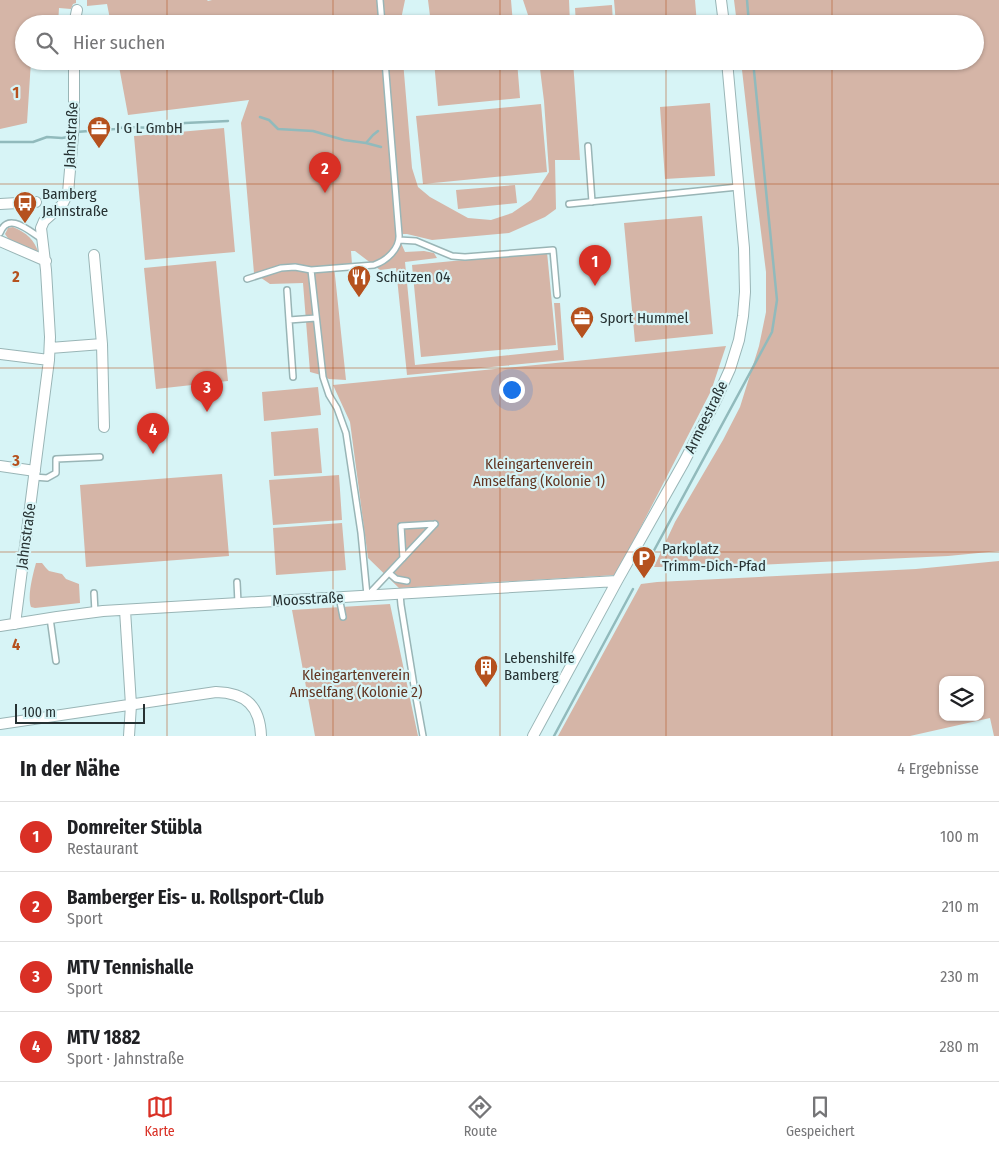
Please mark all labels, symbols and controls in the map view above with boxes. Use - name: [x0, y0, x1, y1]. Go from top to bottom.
- search box: [15, 15, 984, 70]
- icon: search: [33, 29, 61, 57]
- text: Hier suchen: [73, 31, 165, 54]
- text: 1: [13, 83, 19, 102]
- street label: Jahnstraße: [60, 102, 82, 168]
- office icon: I G L GmbH: [86, 115, 112, 149]
- place label: I G L GmbH: [116, 119, 183, 137]
- pin: 2: [309, 152, 341, 193]
- place label: Bamberg Jahnstraße: [42, 185, 108, 220]
- bus stop icon: Bamberg Jahnstraße: [12, 190, 38, 224]
- pin: 1: [579, 245, 611, 286]
- restaurant icon: Schützen 04: [346, 264, 372, 298]
- text: 2: [11, 267, 20, 286]
- place label: Schützen 04: [376, 268, 450, 286]
- office icon: Sport Hummel: [569, 305, 595, 339]
- place label: Sport Hummel: [600, 309, 688, 327]
- pin: 3: [191, 371, 223, 412]
- your location: [499, 377, 525, 403]
- street label: Armeestraße: [681, 378, 731, 456]
- pin: 4: [137, 413, 169, 454]
- text: 3: [11, 451, 20, 470]
- park label: Kleingartenverein Amselfang (Kolonie 1): [473, 455, 605, 490]
- street label: Jahnstraße: [12, 502, 40, 570]
- place label: Parkplatz Trimm-Dich-Pfad: [662, 540, 766, 575]
- parking icon: Parkplatz Trimm-Dich-Pfad: [631, 545, 657, 579]
- street label: Moosstraße: [272, 588, 344, 610]
- text: 4: [12, 635, 20, 654]
- place label: Lebenshilfe Bamberg: [504, 649, 575, 684]
- building icon: Lebenshilfe Bamberg: [473, 654, 499, 688]
- park label: Kleingartenverein Amselfang (Kolonie 2): [290, 666, 422, 701]
- map controls: [939, 676, 984, 721]
- button: layers: [939, 676, 984, 721]
- scale bar: [15, 701, 145, 724]
- text: 100 m: [22, 704, 56, 721]
- text: In der Nähe: [20, 756, 120, 782]
- text: 4 Ergebnisse: [897, 759, 979, 778]
- text: Domreiter Stübla: [67, 816, 202, 839]
- text: 1: [33, 827, 39, 846]
- text: 100 m: [940, 827, 979, 846]
- text: Restaurant: [67, 839, 138, 858]
- text: Bamberger Eis- u. Rollsport-Club: [67, 886, 324, 909]
- text: 2: [32, 897, 40, 916]
- text: 210 m: [942, 897, 979, 916]
- text: Sport: [67, 909, 103, 928]
- text: MTV Tennishalle: [67, 956, 194, 979]
- text: 3: [32, 967, 40, 986]
- text: 230 m: [940, 967, 979, 986]
- text: Sport: [67, 979, 103, 998]
- text: MTV 1882: [67, 1026, 140, 1049]
- text: 4: [32, 1037, 40, 1056]
- text: 280 m: [940, 1037, 979, 1056]
- text: Sport · Jahnstraße: [67, 1049, 184, 1068]
- tab: Karte: [144, 1093, 175, 1140]
- tab: Route: [464, 1093, 497, 1140]
- tab: Gespeichert: [786, 1093, 855, 1140]

